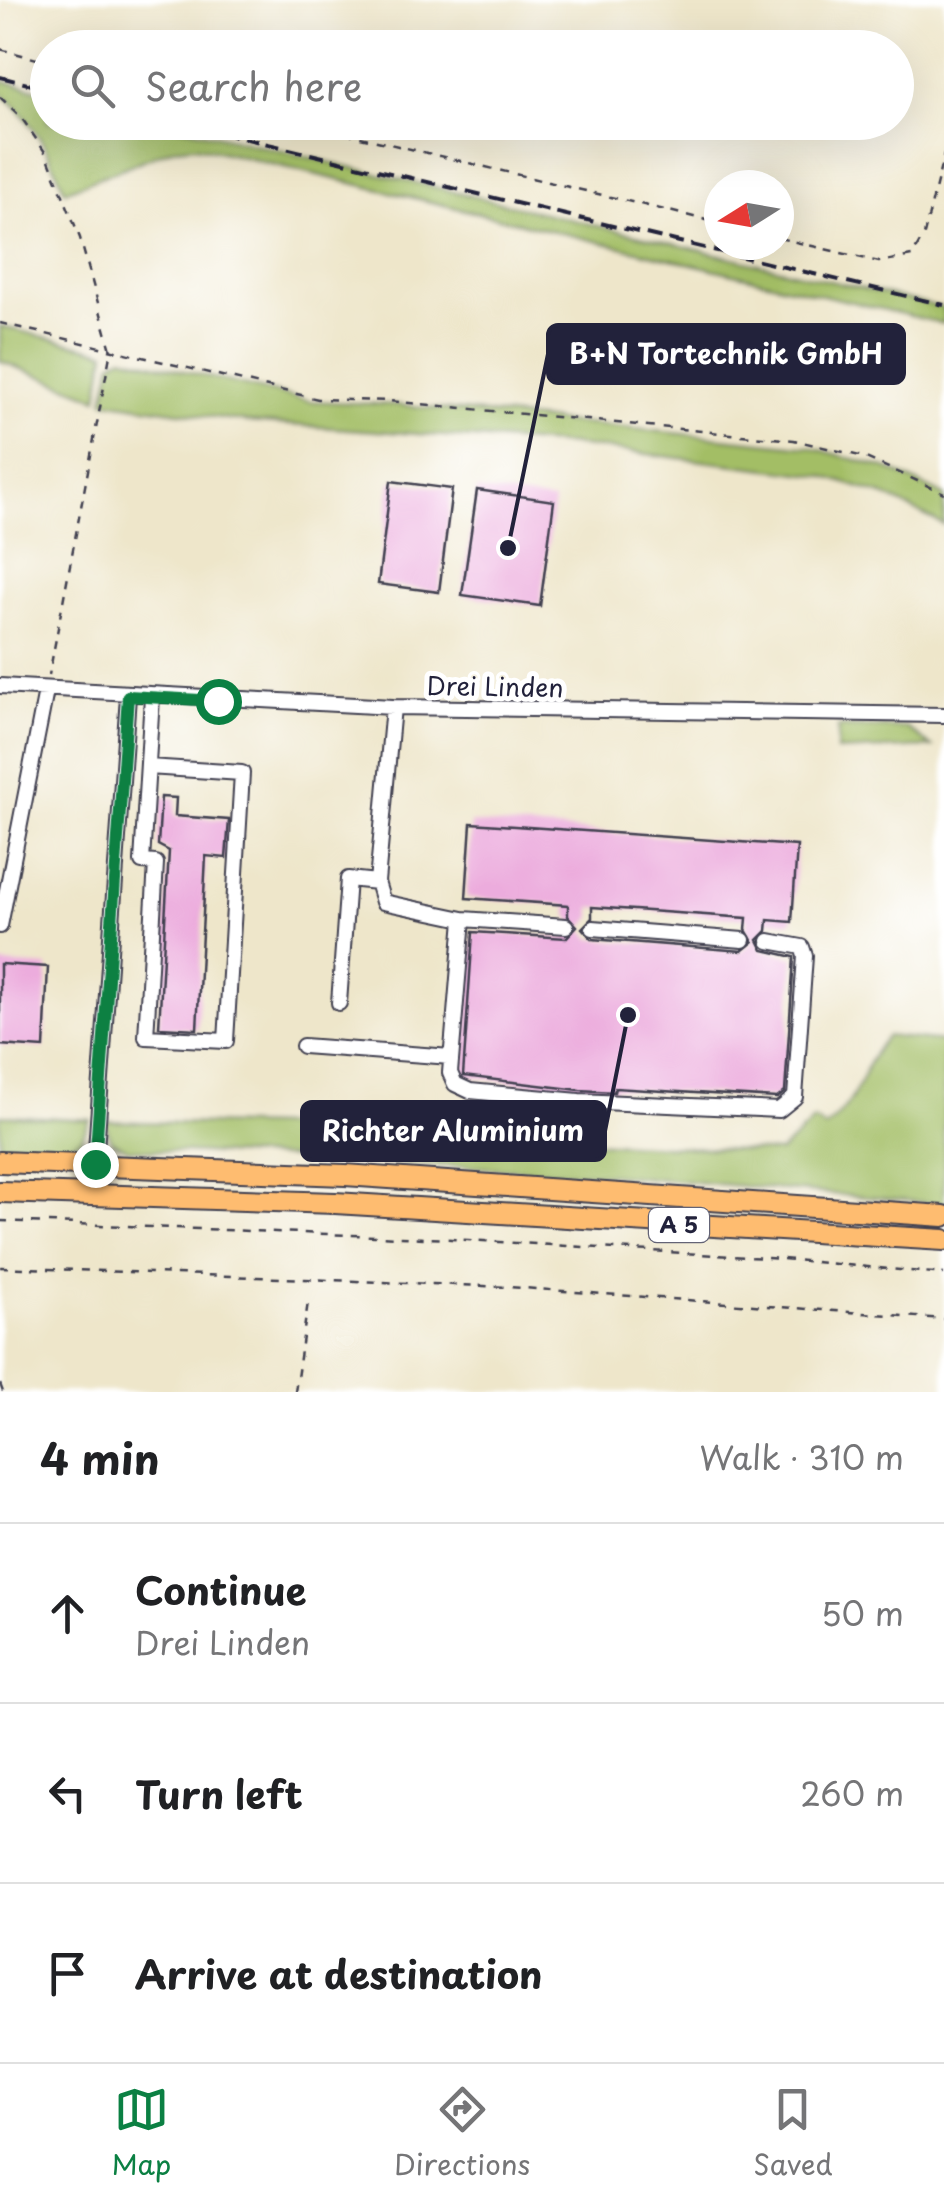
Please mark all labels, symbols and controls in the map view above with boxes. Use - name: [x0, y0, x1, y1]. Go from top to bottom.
- search box: [30, 30, 914, 140]
- text: Search here: [145, 57, 362, 114]
- icon: search: [65, 58, 120, 113]
- north arrow: [704, 170, 794, 260]
- callout: B+N Tortechnik GmbH: [548, 325, 904, 383]
- text: B+N Tortechnik GmbH: [569, 331, 883, 374]
- street label: Drei Linden: [426, 666, 564, 706]
- route start: [196, 679, 242, 725]
- callout: Richter Aluminium: [302, 1102, 605, 1160]
- text: Richter Aluminium: [322, 1108, 584, 1151]
- route end: [73, 1142, 119, 1188]
- road number: A 5: [649, 1208, 709, 1242]
- text: 4 min: [40, 1426, 160, 1489]
- text: Walk · 310 m: [700, 1433, 904, 1481]
- text: Continue: [135, 1561, 306, 1618]
- icon: ahead: [40, 1586, 95, 1641]
- text: 50 m: [821, 1589, 904, 1637]
- text: Drei Linden: [135, 1618, 310, 1666]
- text: Turn left: [135, 1765, 303, 1822]
- icon: left: [40, 1766, 95, 1821]
- text: 260 m: [800, 1769, 904, 1817]
- text: Arrive at destination: [135, 1945, 543, 2002]
- icon: arrive: [40, 1946, 95, 2001]
- tab: Map: [111, 2082, 171, 2185]
- tab: Directions: [394, 2082, 530, 2185]
- tab: Saved: [753, 2082, 833, 2185]

